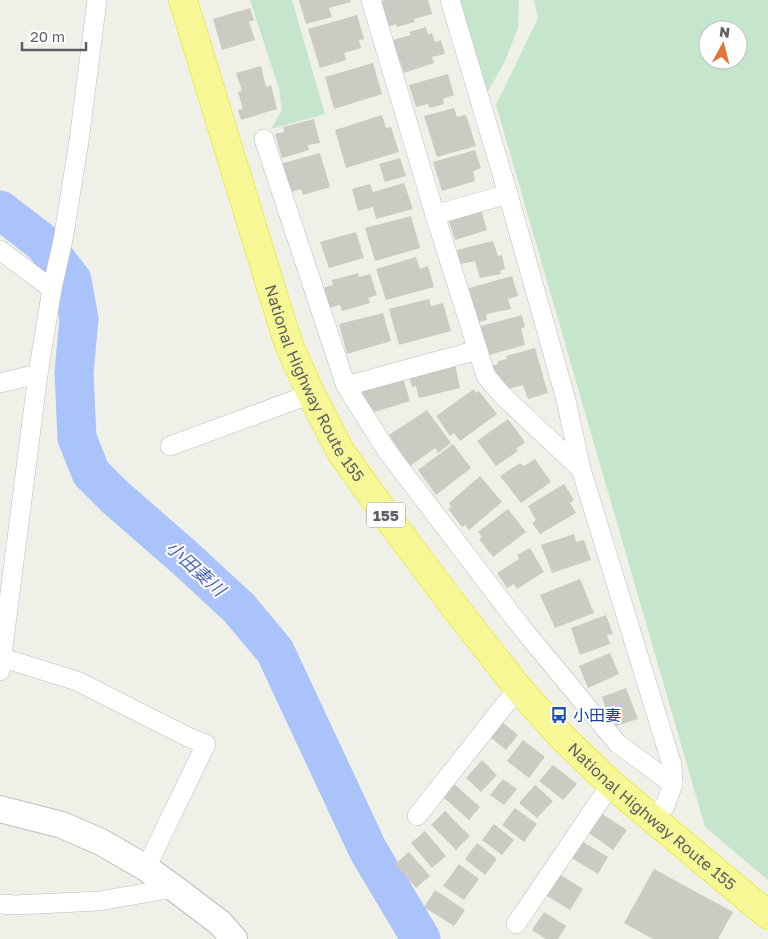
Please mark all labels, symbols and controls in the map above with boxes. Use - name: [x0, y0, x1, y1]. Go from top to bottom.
- scale bar: [22, 20, 86, 52]
- north arrow: [698, 20, 748, 70]
- text: N: [718, 23, 731, 41]
- text: 20 m: [30, 27, 65, 45]
- street label: National Highway Route 155: [261, 282, 369, 486]
- road number: 155: [367, 502, 405, 528]
- water label: 小田妻川: [162, 536, 232, 602]
- bus stop icon: 小田妻: [549, 705, 569, 725]
- place label: 小田妻: [573, 705, 621, 725]
- street label: National Highway Route 155: [564, 738, 740, 894]

